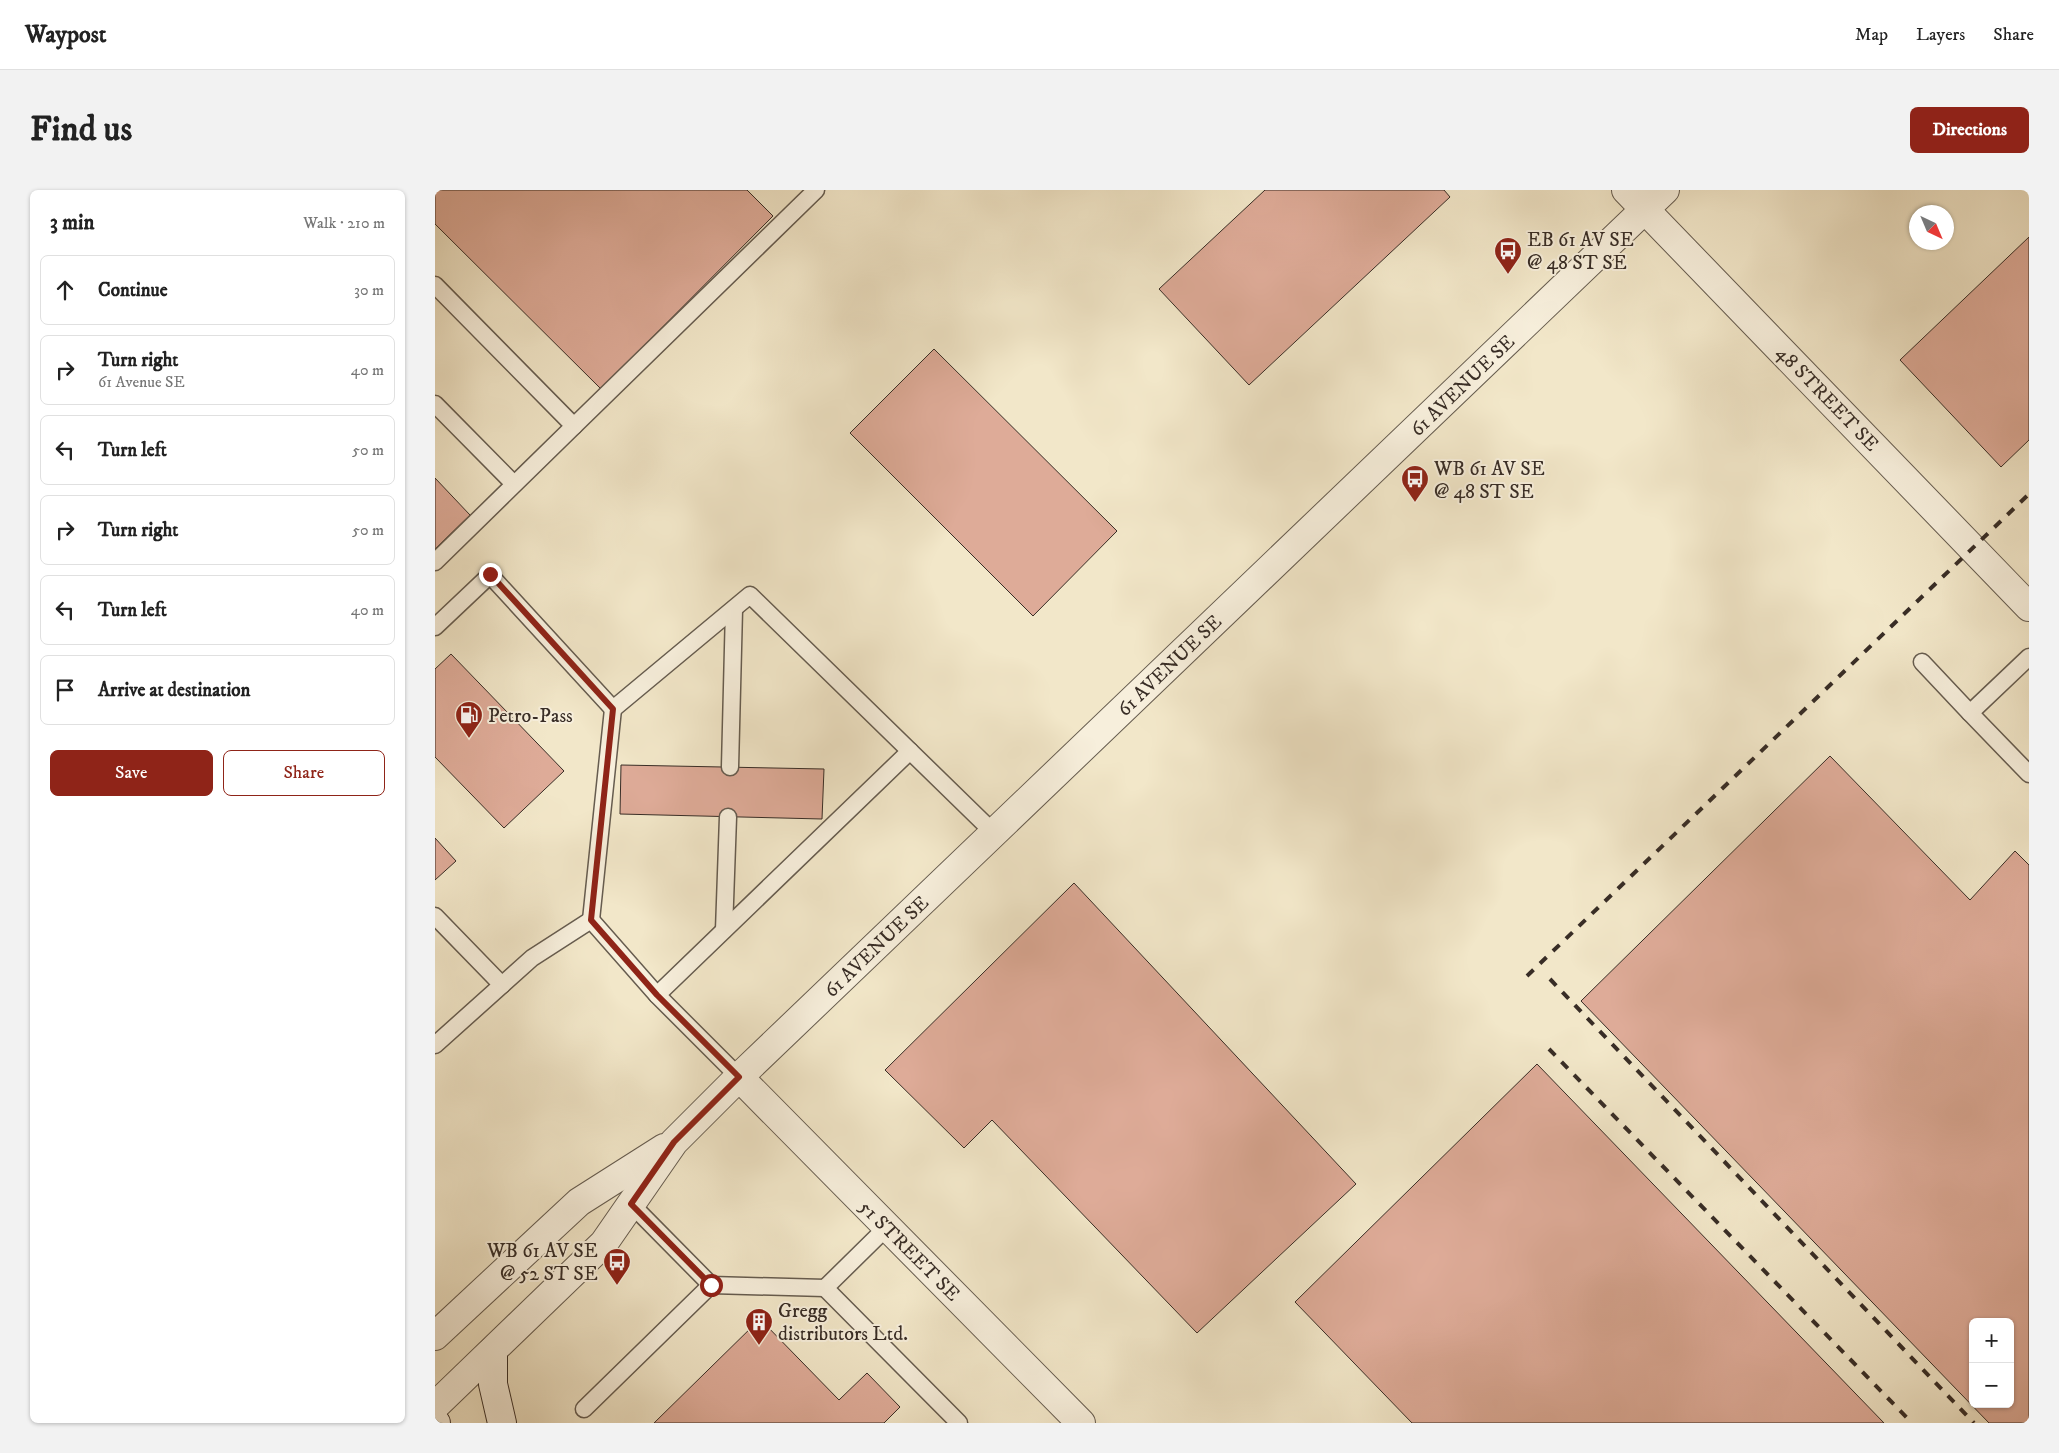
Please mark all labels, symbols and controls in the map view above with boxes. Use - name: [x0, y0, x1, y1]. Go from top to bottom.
- text: Waypost: [25, 20, 106, 50]
- text: Map: [1855, 24, 1888, 46]
- text: Layers: [1916, 24, 1965, 46]
- text: Share: [1993, 24, 2034, 46]
- button: Directions: [1910, 107, 2029, 153]
- text: Find us: [30, 108, 132, 152]
- north arrow: [1909, 205, 1954, 250]
- text: 3 min: [50, 210, 95, 236]
- text: Walk · 210 m: [303, 213, 385, 233]
- place label: EB 61 AV SE @ 48 ST SE: [1527, 228, 1634, 276]
- bus stop icon: EB 61 AV SE @ 48 ST SE: [1493, 236, 1523, 275]
- icon: ahead: [51, 276, 79, 304]
- text: Continue: [98, 279, 168, 302]
- text: 30 m: [354, 280, 384, 300]
- street label: 61 AVENUE SE: [1405, 330, 1521, 442]
- street label: 48 STREET SE: [1770, 341, 1884, 457]
- text: Turn right: [98, 349, 178, 372]
- icon: right: [51, 356, 79, 384]
- text: 40 m: [351, 360, 384, 380]
- text: 61 Avenue SE: [98, 372, 185, 392]
- icon: left: [51, 436, 79, 464]
- text: Turn left: [98, 439, 167, 462]
- text: 50 m: [352, 440, 384, 460]
- place label: WB 61 AV SE @ 48 ST SE: [1433, 457, 1545, 505]
- bus stop icon: WB 61 AV SE @ 48 ST SE: [1400, 464, 1430, 503]
- icon: right: [51, 516, 79, 544]
- text: Turn right: [98, 519, 178, 542]
- text: 50 m: [352, 520, 384, 540]
- route end: [479, 563, 502, 586]
- icon: left: [51, 596, 79, 624]
- text: Turn left: [98, 599, 167, 622]
- text: 40 m: [351, 600, 384, 620]
- street label: 61 AVENUE SE: [1112, 610, 1228, 722]
- icon: arrive: [51, 676, 79, 704]
- text: Arrive at destination: [98, 679, 250, 702]
- fuel station icon: Petro-Pass: [454, 700, 484, 739]
- place label: Petro-Pass: [488, 704, 573, 729]
- button: Save: [50, 750, 213, 796]
- button: Share: [223, 750, 385, 796]
- street label: 61 AVENUE SE: [819, 891, 935, 1003]
- street label: 51 STREET SE: [853, 1195, 965, 1307]
- place label: WB 61 AV SE @ 52 ST SE: [486, 1239, 598, 1287]
- bus stop icon: WB 61 AV SE @ 52 ST SE: [602, 1247, 632, 1286]
- route start: [700, 1274, 723, 1297]
- place label: Gregg distributors Ltd.: [778, 1299, 908, 1347]
- building icon: Gregg distributors Ltd.: [744, 1307, 774, 1346]
- map controls: [1969, 1318, 2014, 1408]
- button: +: [1969, 1318, 2014, 1363]
- button: −: [1969, 1363, 2014, 1408]

